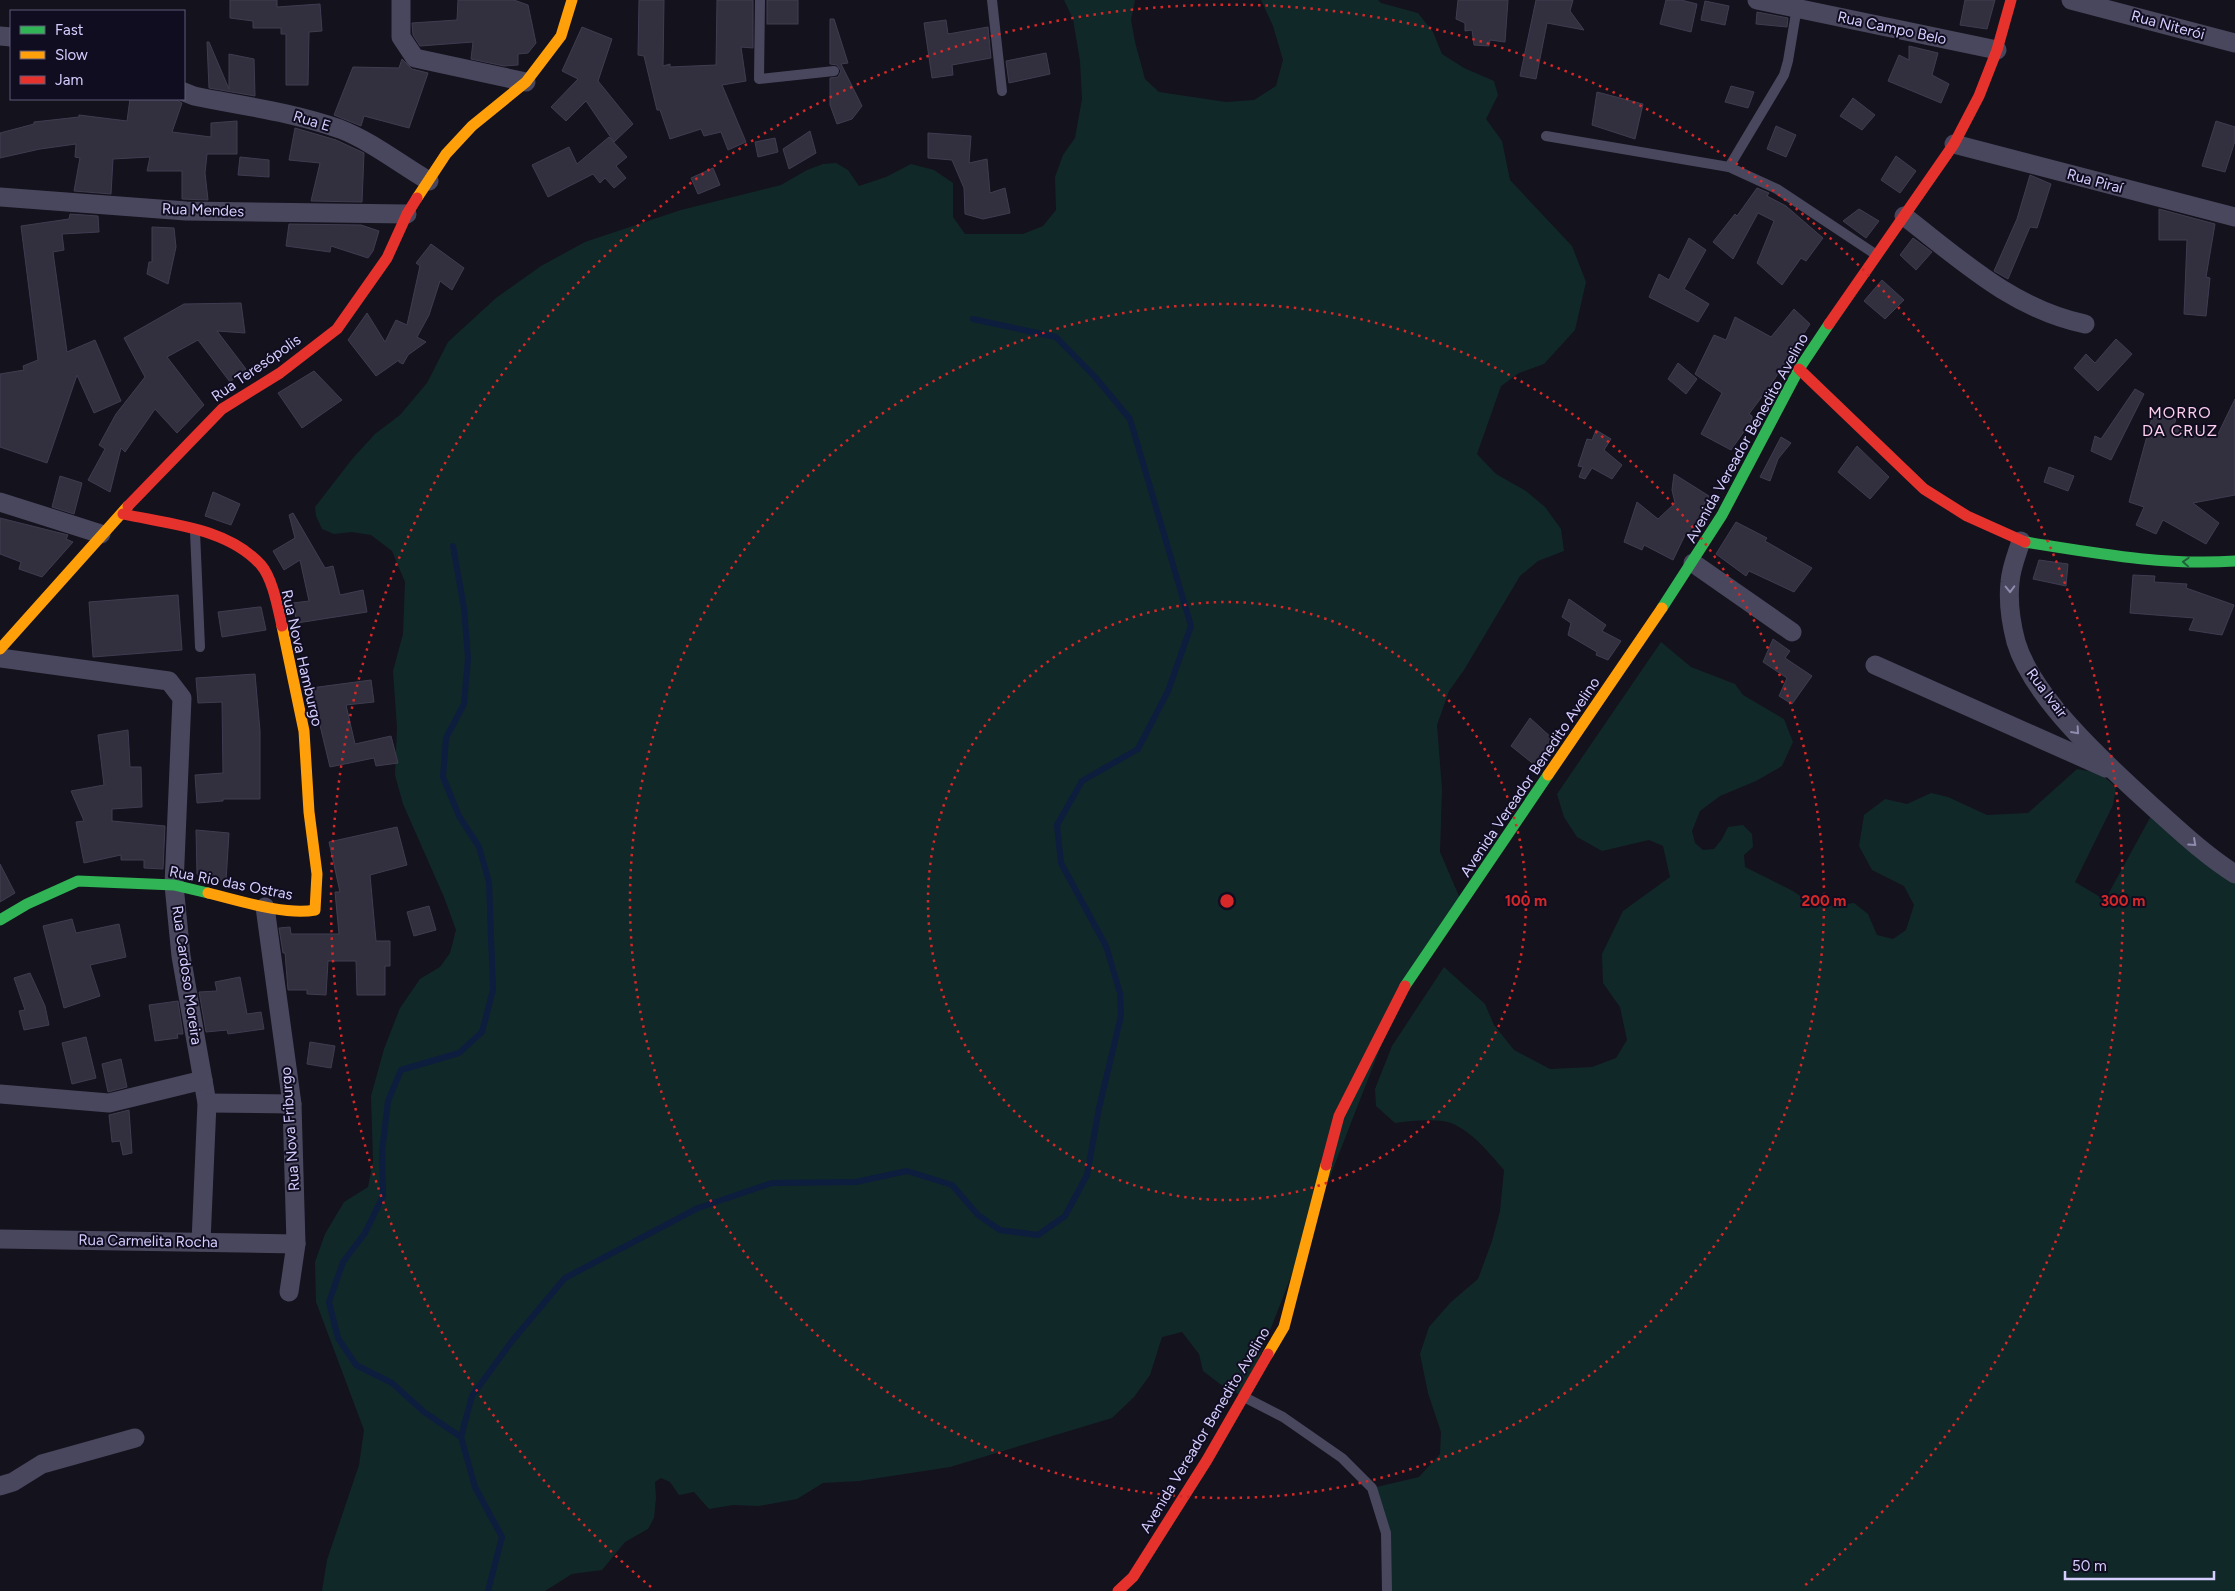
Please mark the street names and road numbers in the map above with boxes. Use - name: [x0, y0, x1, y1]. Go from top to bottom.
- street label: Rua Niterói: [2129, 7, 2207, 43]
- street label: Rua Campo Belo: [1836, 8, 1948, 48]
- street label: Rua E: [291, 107, 333, 135]
- street label: Rua Piraí: [2065, 165, 2127, 198]
- street label: Rua Mendes: [162, 200, 244, 220]
- street label: Avenida Vereador Benedito Avelino: [1682, 330, 1812, 546]
- street label: Rua Teresópolis: [208, 331, 304, 405]
- street label: Rua Nova Hamburgo: [278, 588, 327, 728]
- street label: Rua Ivair: [2023, 665, 2071, 721]
- street label: Avenida Vereador Benedito Avelino: [1456, 674, 1604, 880]
- street label: Rua Rio das Ostras: [168, 862, 294, 904]
- street label: Rua Cardoso Moreira: [168, 904, 206, 1046]
- street label: Rua Nova Friburgo: [277, 1066, 303, 1192]
- street label: Rua Carmelita Rocha: [78, 1231, 218, 1251]
- street label: Avenida Vereador Benedito Avelino: [1136, 1324, 1274, 1536]

